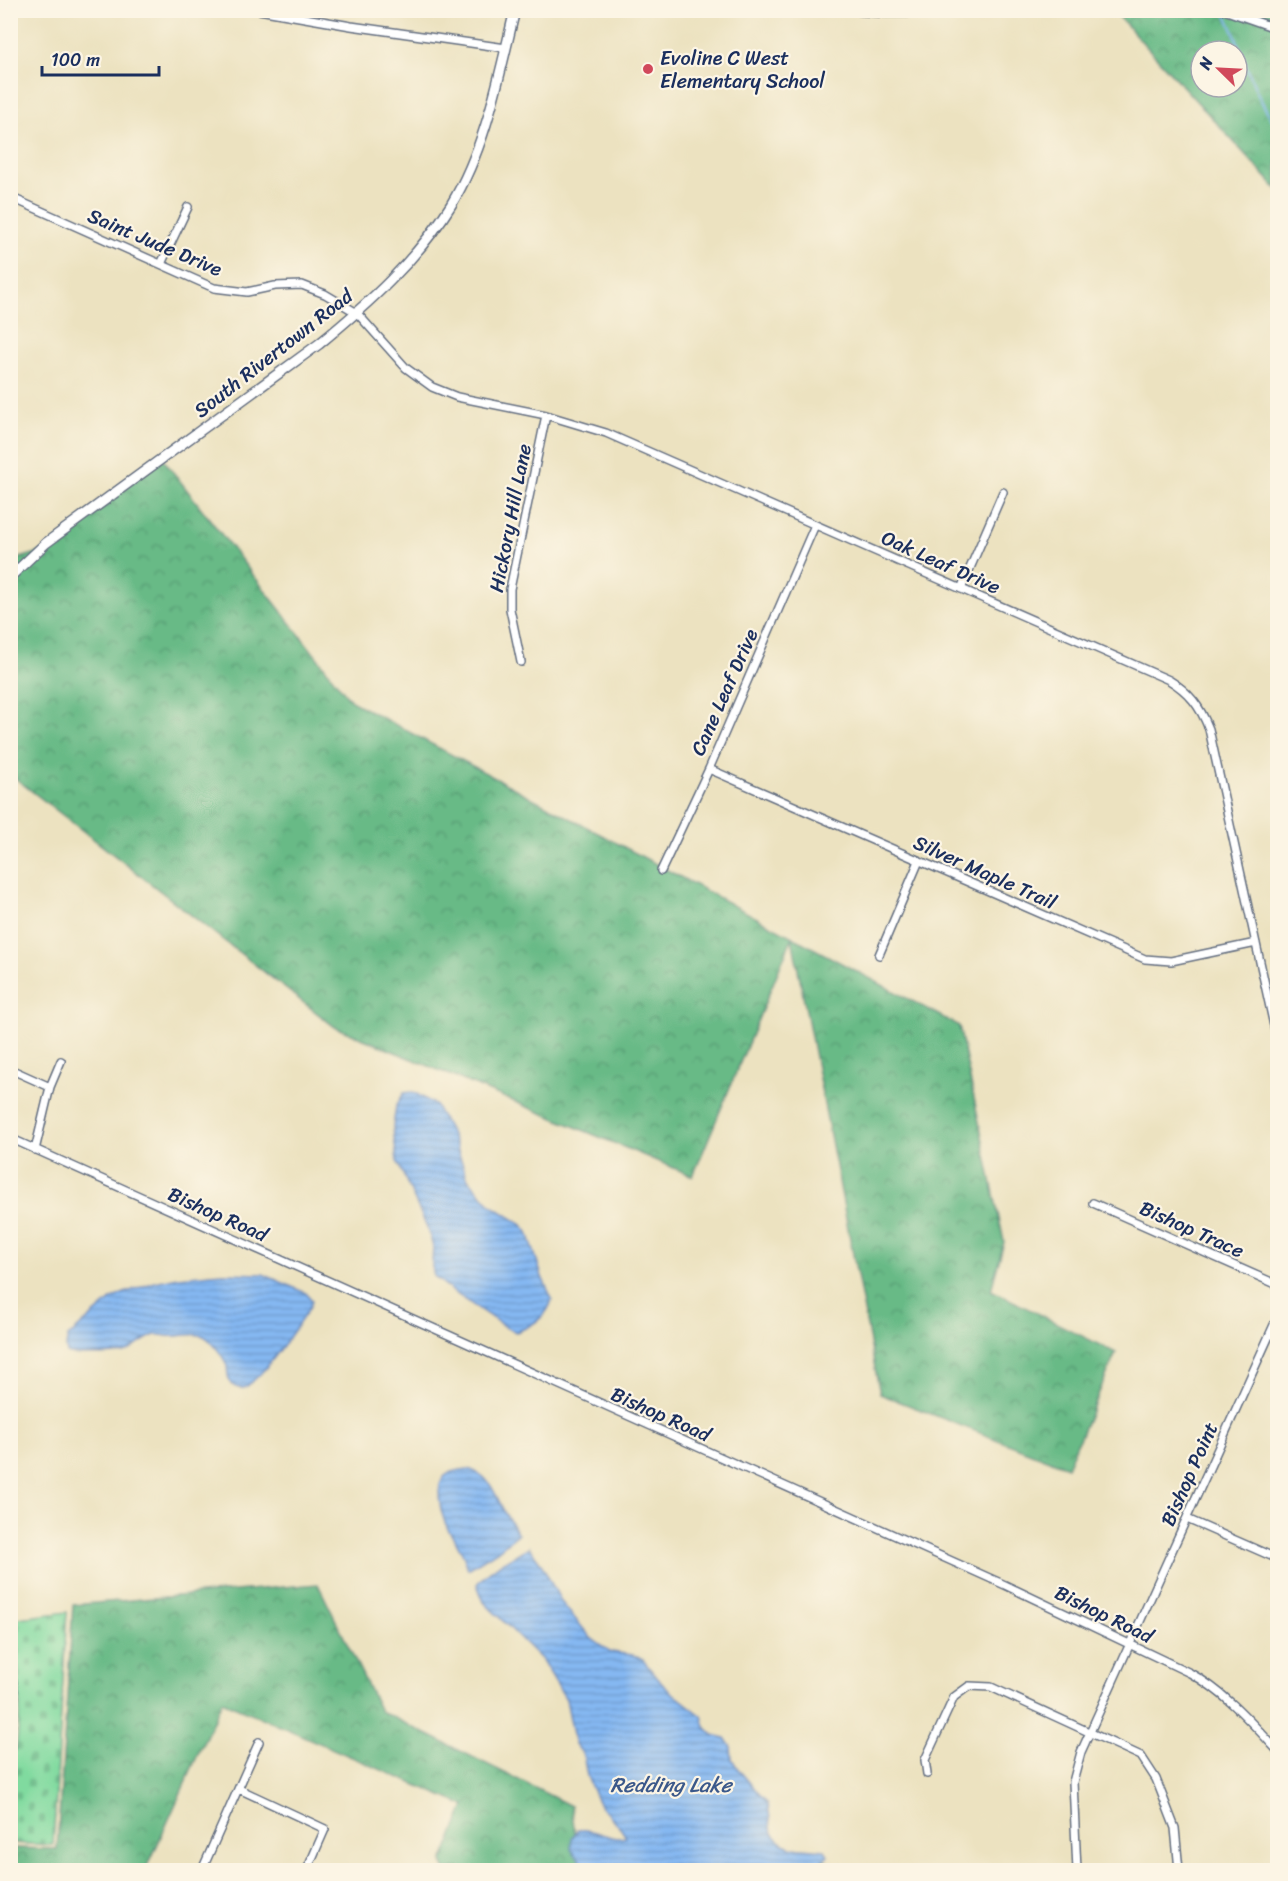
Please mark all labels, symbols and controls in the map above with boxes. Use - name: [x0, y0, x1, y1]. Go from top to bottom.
- scale bar: [42, 39, 159, 77]
- north arrow: [1189, 39, 1249, 99]
- place label: Evoline C West Elementary School: [660, 41, 825, 99]
- text: 100 m: [51, 44, 100, 76]
- text: N: [1190, 51, 1222, 75]
- marker: Evoline C West Elementary School: [641, 62, 655, 76]
- street label: Saint Jude Drive: [82, 198, 228, 287]
- street label: South Rivertown Road: [186, 279, 362, 427]
- street label: Hickory Hill Lane: [479, 441, 542, 595]
- street label: Oak Leaf Drive: [875, 521, 1006, 604]
- street label: Cane Leaf Drive: [681, 623, 768, 762]
- street label: Silver Maple Trail: [907, 825, 1063, 920]
- street label: Bishop Road: [162, 1177, 275, 1253]
- street label: Bishop Trace: [1134, 1191, 1250, 1268]
- street label: Bishop Road: [605, 1377, 718, 1453]
- street label: Bishop Point: [1151, 1416, 1228, 1532]
- street label: Bishop Road: [1048, 1575, 1161, 1654]
- water label: Redding Lake: [610, 1766, 734, 1804]

